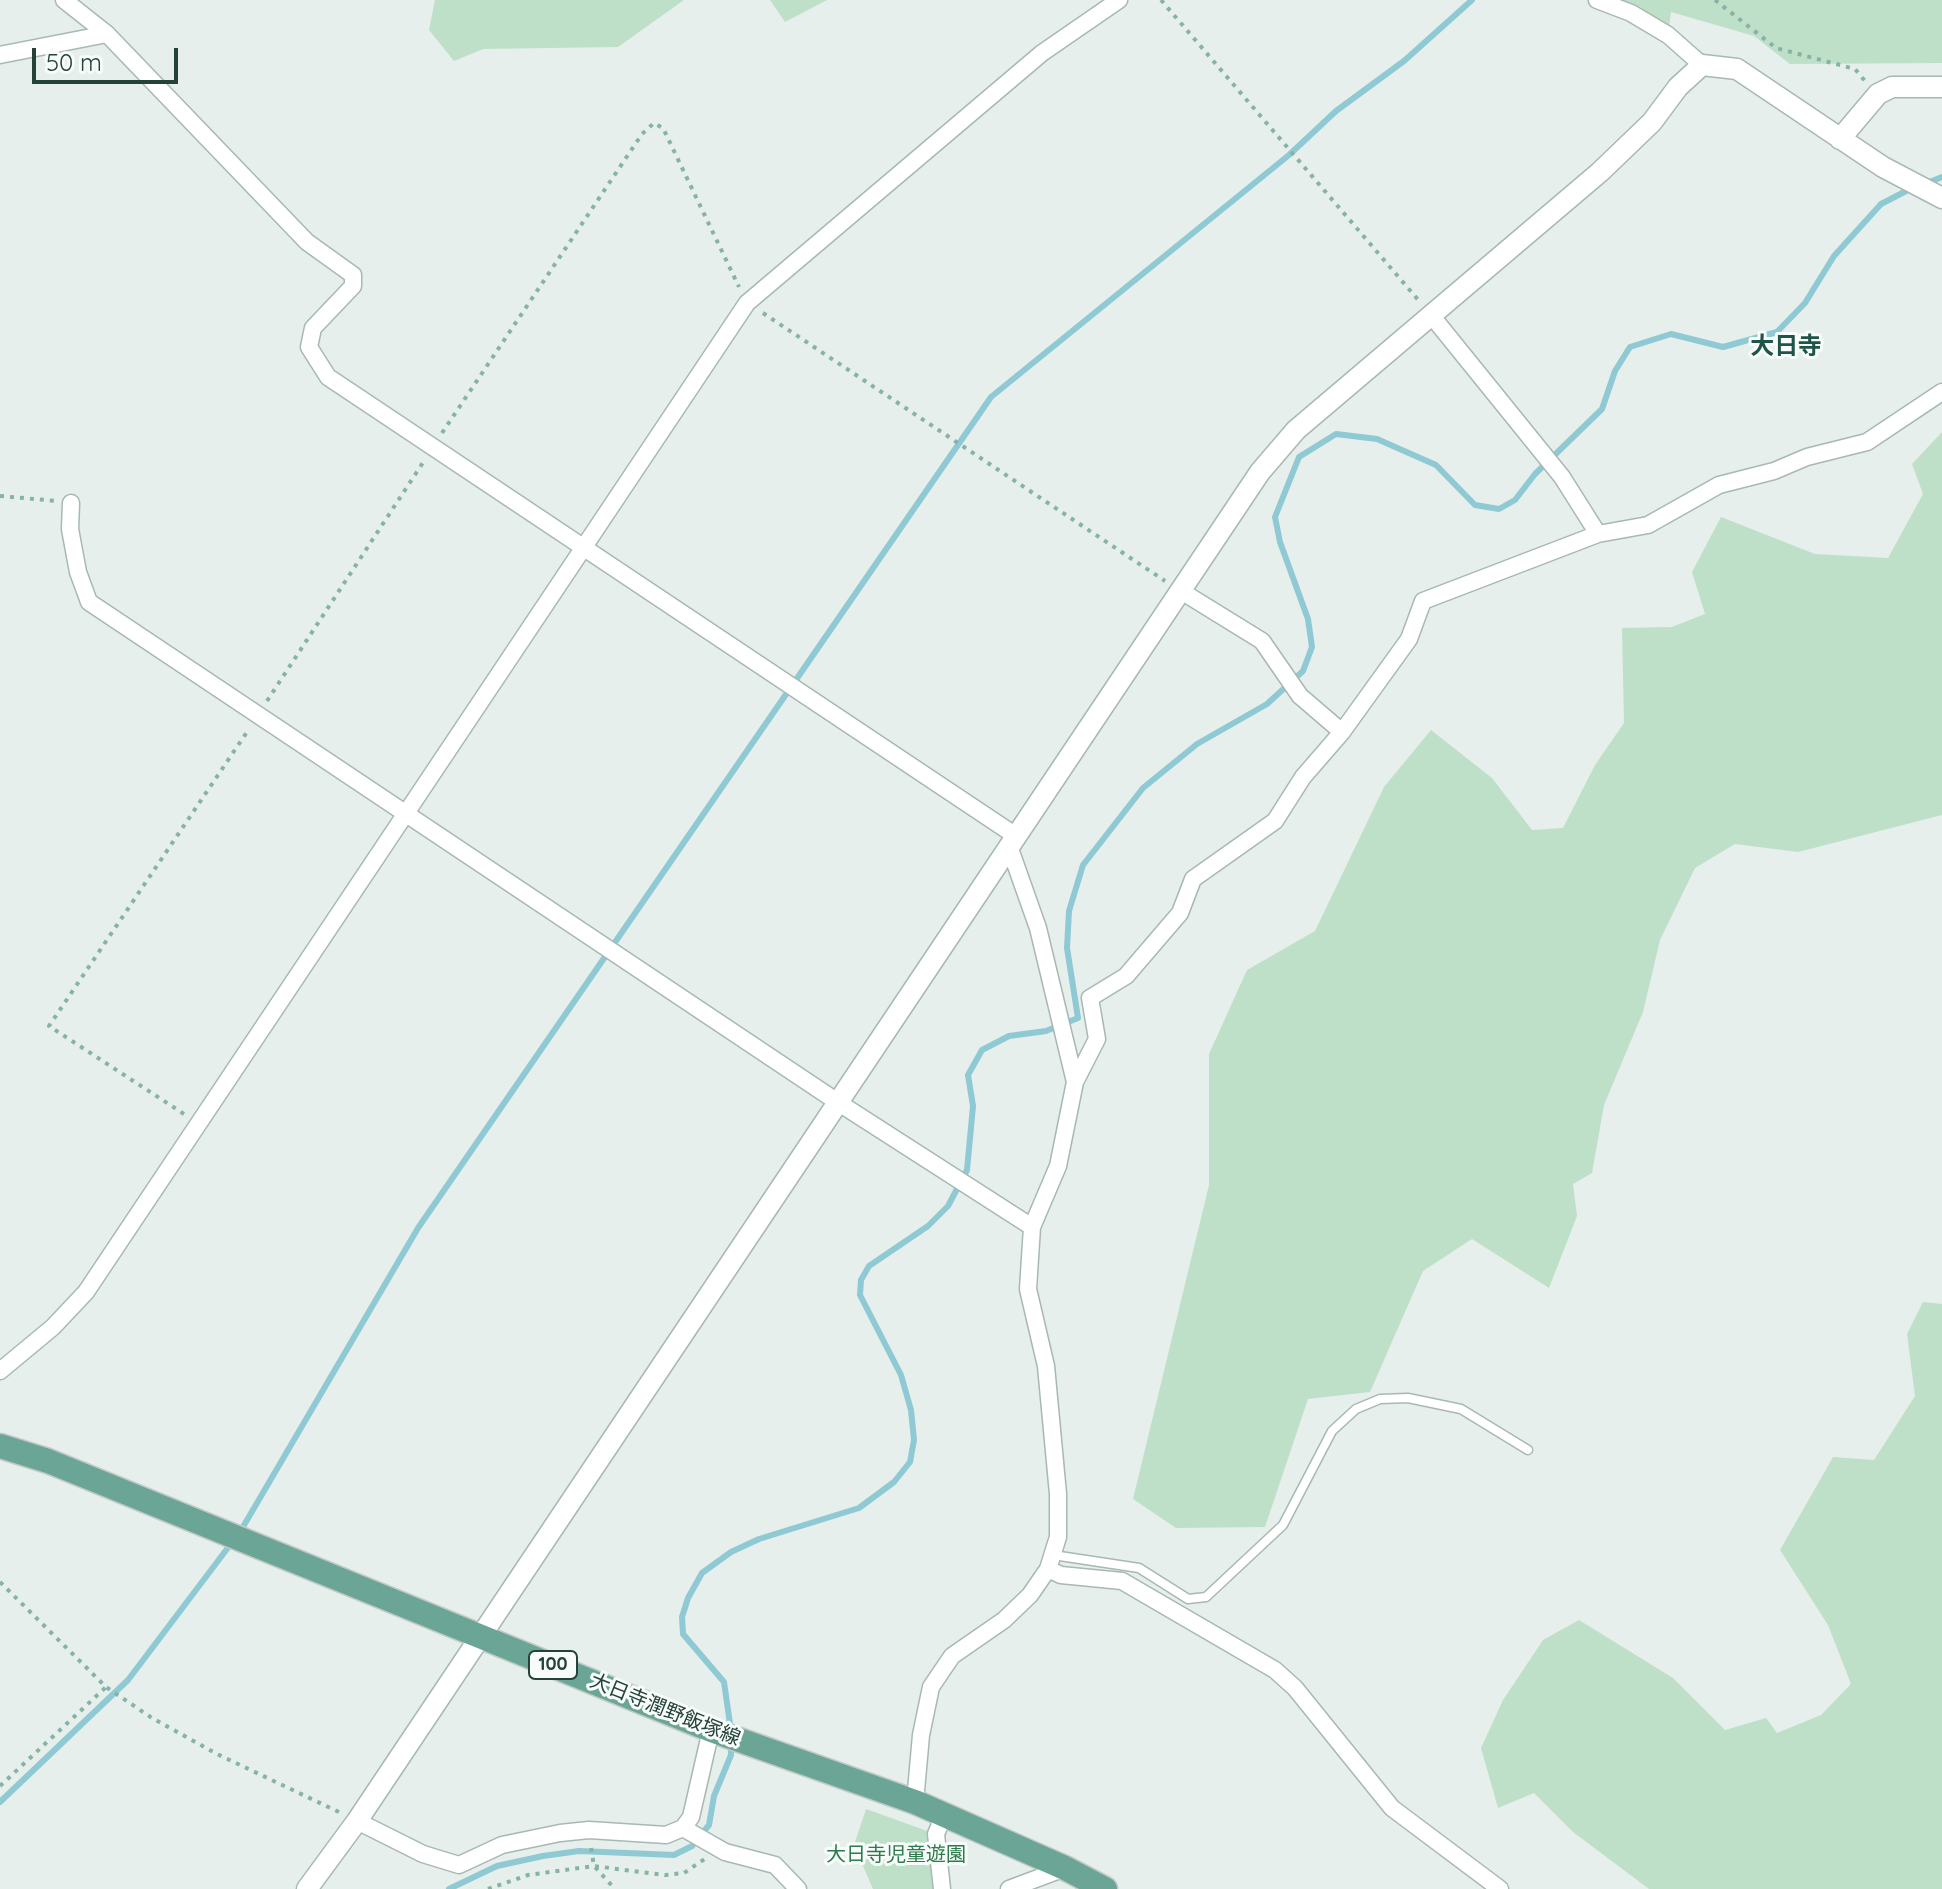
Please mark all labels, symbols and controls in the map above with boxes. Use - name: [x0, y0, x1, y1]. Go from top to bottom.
- scale bar: [36, 32, 182, 82]
- text: 50 m: [46, 47, 102, 77]
- district label: 大日寺: [1750, 333, 1822, 361]
- road number: 100: [529, 1651, 577, 1679]
- street label: 大日寺潤野飯塚線: [586, 1669, 744, 1751]
- park label: 大日寺児童遊園: [826, 1843, 966, 1867]

